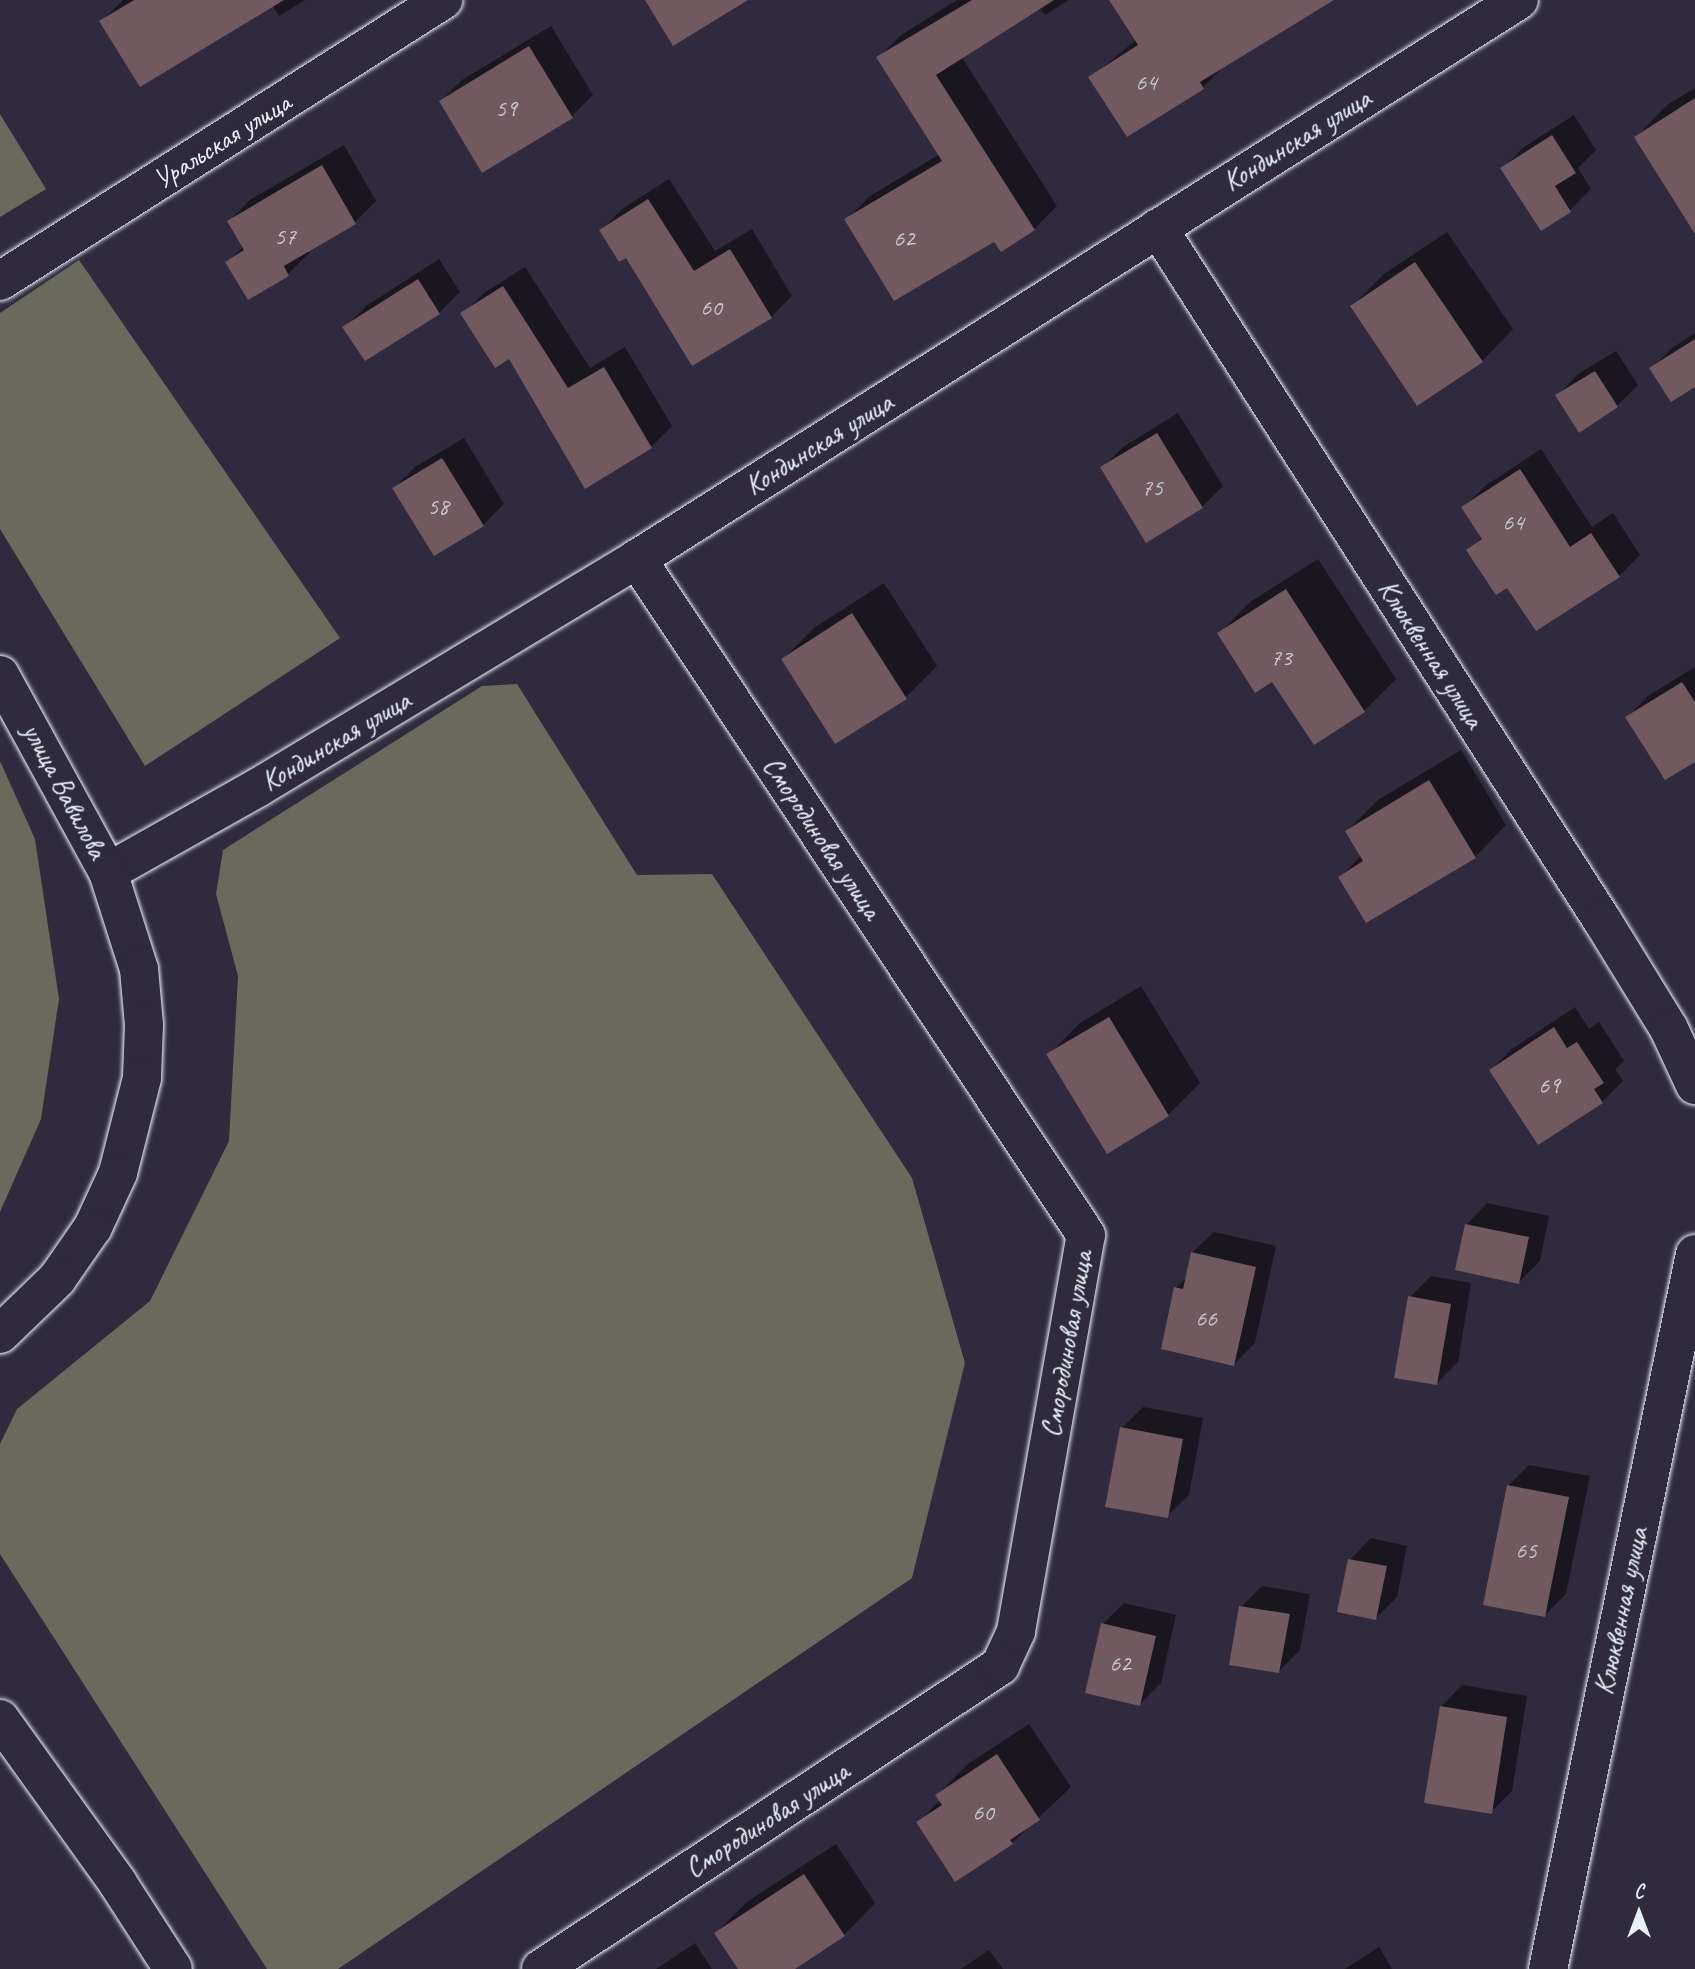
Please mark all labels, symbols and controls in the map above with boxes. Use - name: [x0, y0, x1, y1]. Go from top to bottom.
- house number: 64: [1135, 69, 1157, 97]
- street label: Кондинская улица: [1216, 81, 1378, 199]
- street label: Уральская улица: [147, 86, 297, 196]
- house number: 59: [495, 95, 517, 123]
- house number: 57: [274, 223, 296, 251]
- house number: 62: [893, 225, 915, 253]
- house number: 60: [700, 294, 722, 322]
- street label: Кондинская улица: [738, 385, 900, 503]
- house number: 75: [1141, 474, 1163, 502]
- house number: 58: [427, 493, 449, 521]
- house number: 64: [1502, 509, 1524, 537]
- street label: Клюквенная улица: [1370, 573, 1492, 735]
- house number: 73: [1270, 644, 1292, 672]
- street label: Кондинская улица: [255, 683, 417, 799]
- street label: улица Вавилова: [16, 718, 114, 864]
- street label: Смородиновая улица: [755, 750, 889, 926]
- house number: 69: [1538, 1072, 1560, 1100]
- street label: Смородиновая улица: [1034, 1248, 1100, 1440]
- house number: 66: [1195, 1305, 1217, 1333]
- street label: Клюквенная улица: [1587, 1524, 1655, 1698]
- house number: 65: [1515, 1537, 1537, 1565]
- house number: 62: [1109, 1650, 1131, 1678]
- street label: Смородиновая улица: [679, 1755, 855, 1885]
- house number: 60: [972, 1799, 994, 1827]
- north arrow: [1604, 1878, 1674, 1948]
- text: С: [1634, 1880, 1644, 1904]

